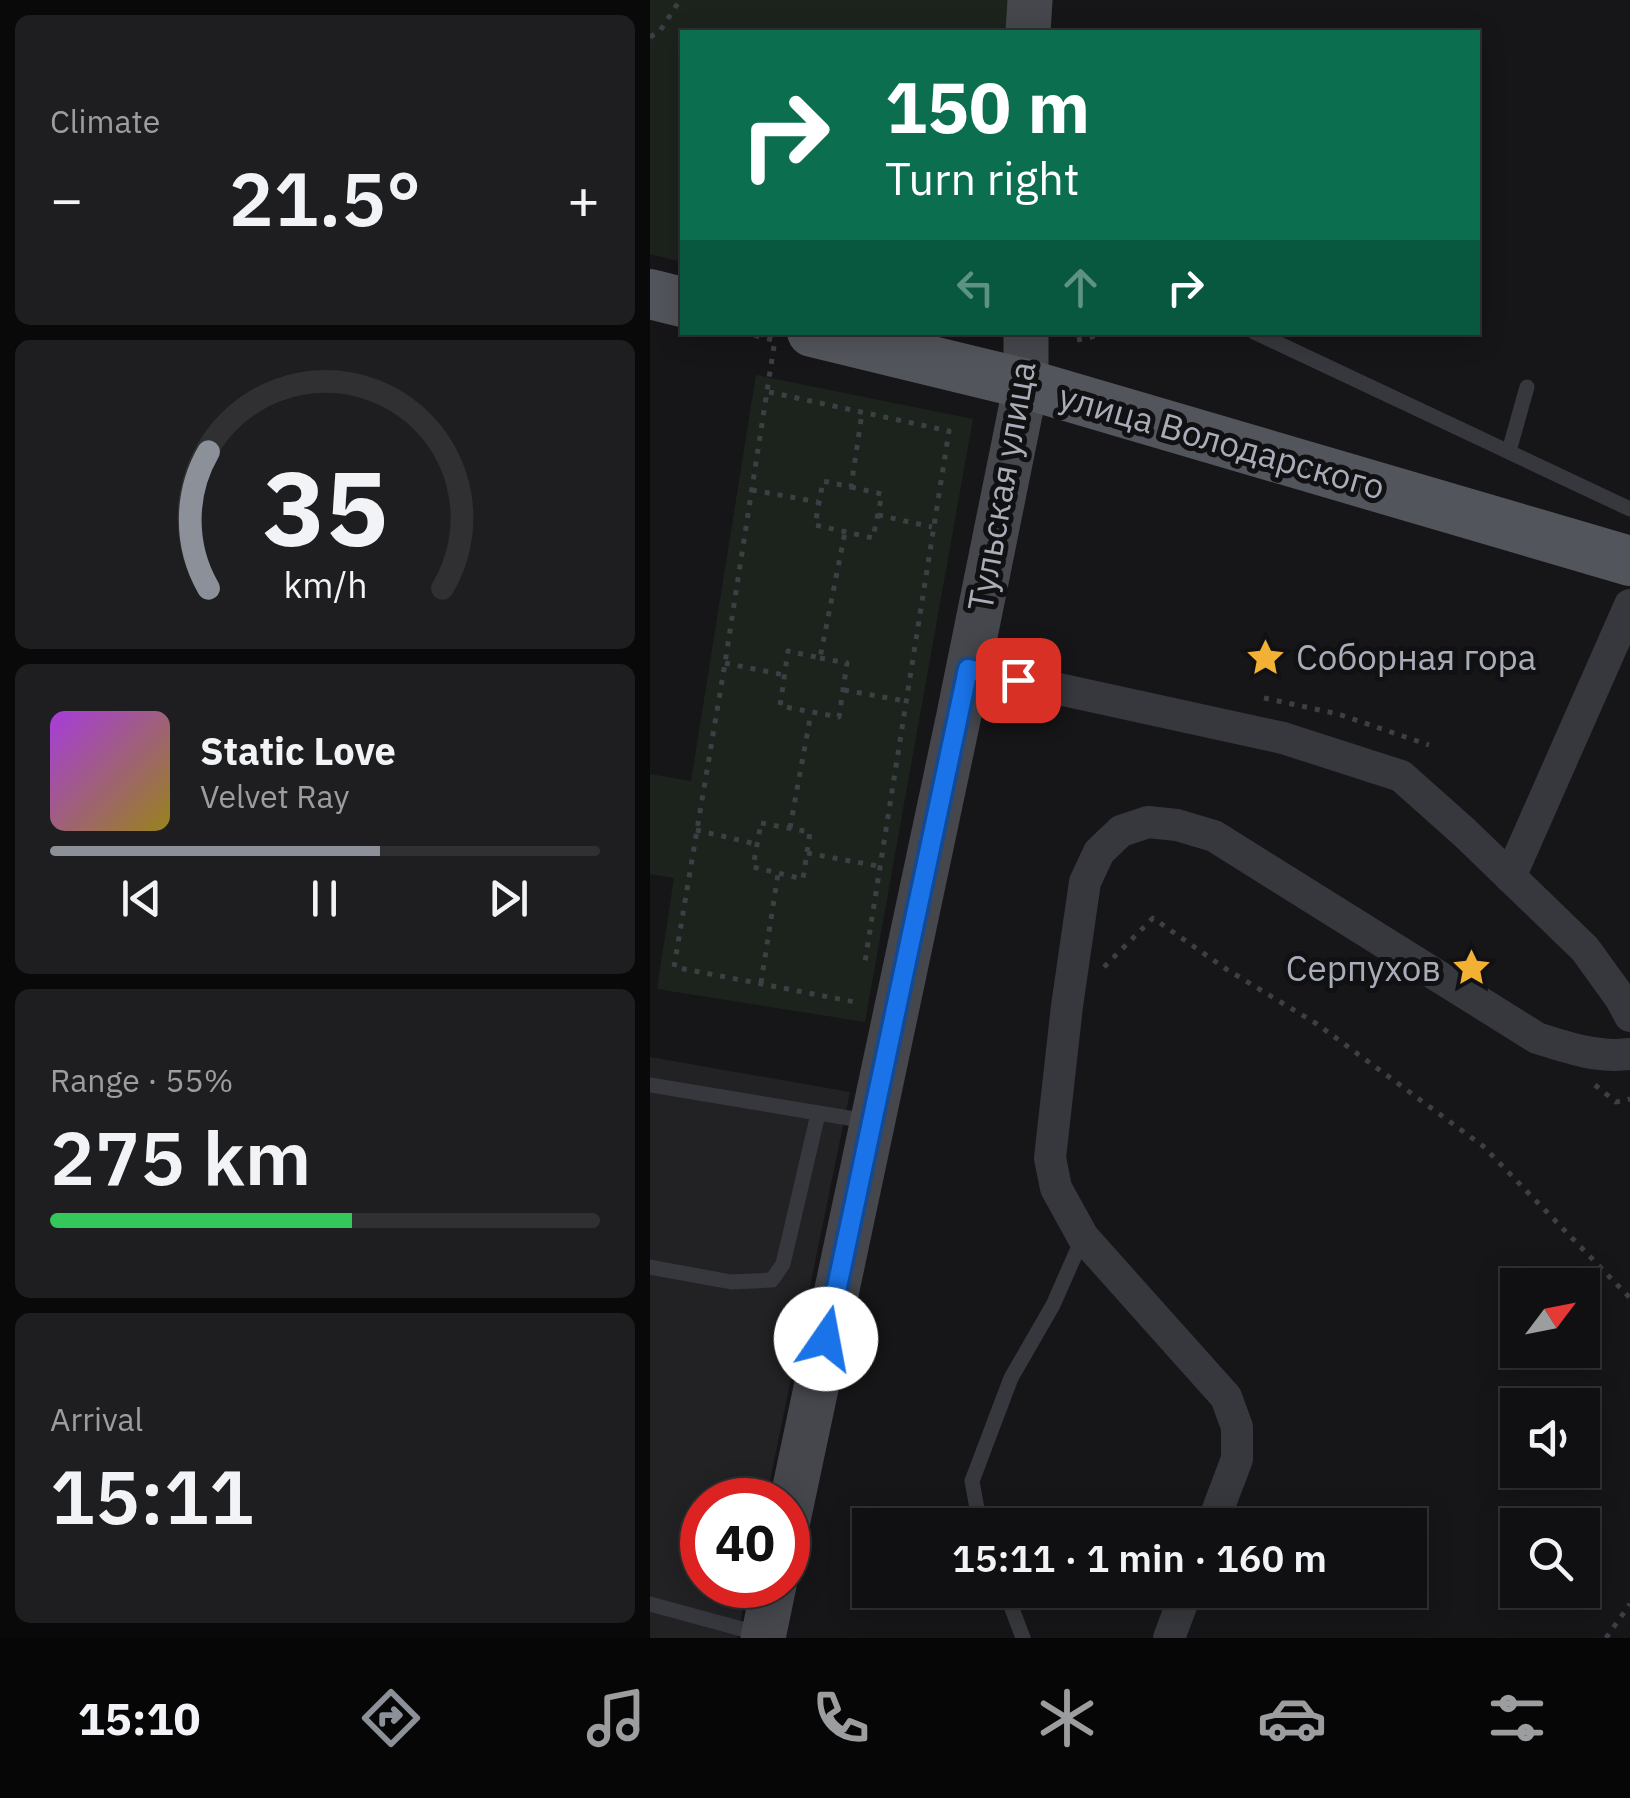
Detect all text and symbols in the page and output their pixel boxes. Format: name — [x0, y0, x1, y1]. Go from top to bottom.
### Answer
text: 150 m — [885, 61, 1090, 152]
icon: right — [720, 70, 850, 200]
text: Climate — [50, 100, 160, 142]
text: 21.5° — [229, 149, 421, 247]
text: Turn right — [885, 149, 1080, 207]
text: − — [50, 163, 83, 234]
text: + — [567, 163, 600, 234]
icon: left — [948, 260, 1003, 315]
icon: ahead — [1053, 260, 1108, 315]
icon: right — [1158, 260, 1213, 315]
street label: Тульская улица — [956, 358, 1046, 614]
street label: улица Володарского — [1054, 372, 1390, 510]
text: 35 — [263, 439, 387, 575]
text: km/h — [283, 561, 367, 608]
place label: Соборная гора — [1296, 634, 1537, 680]
place icon: Соборная гора — [1245, 636, 1287, 678]
pin — [976, 638, 1061, 723]
icon: arrive — [991, 653, 1046, 708]
text: Static Love — [200, 726, 396, 775]
text: Velvet Ray — [200, 775, 349, 817]
icon: previous — [114, 871, 169, 926]
icon: pause — [297, 871, 352, 926]
icon: next — [481, 871, 536, 926]
place label: Серпухов — [1286, 945, 1441, 991]
place icon: Серпухов — [1450, 947, 1492, 989]
text: Range · 55% — [50, 1059, 233, 1101]
text: 275 km — [50, 1108, 311, 1206]
north arrow — [1500, 1268, 1600, 1368]
map controls — [1500, 1268, 1600, 1608]
position arrow — [774, 1287, 878, 1391]
button: sound — [1500, 1388, 1600, 1488]
text: Arrival — [50, 1398, 143, 1440]
text: 15:11 — [50, 1447, 254, 1545]
speed limit sign: 40 — [680, 1478, 810, 1608]
button: search — [1500, 1508, 1600, 1608]
text: 15:11 · 1 min · 160 m — [952, 1533, 1327, 1582]
icon: directions — [356, 1683, 426, 1753]
icon: music — [581, 1683, 651, 1753]
icon: phone — [806, 1683, 876, 1753]
icon: climate — [1032, 1683, 1102, 1753]
icon: car — [1257, 1683, 1327, 1753]
icon: filters — [1482, 1683, 1552, 1753]
text: 15:10 — [78, 1689, 201, 1747]

